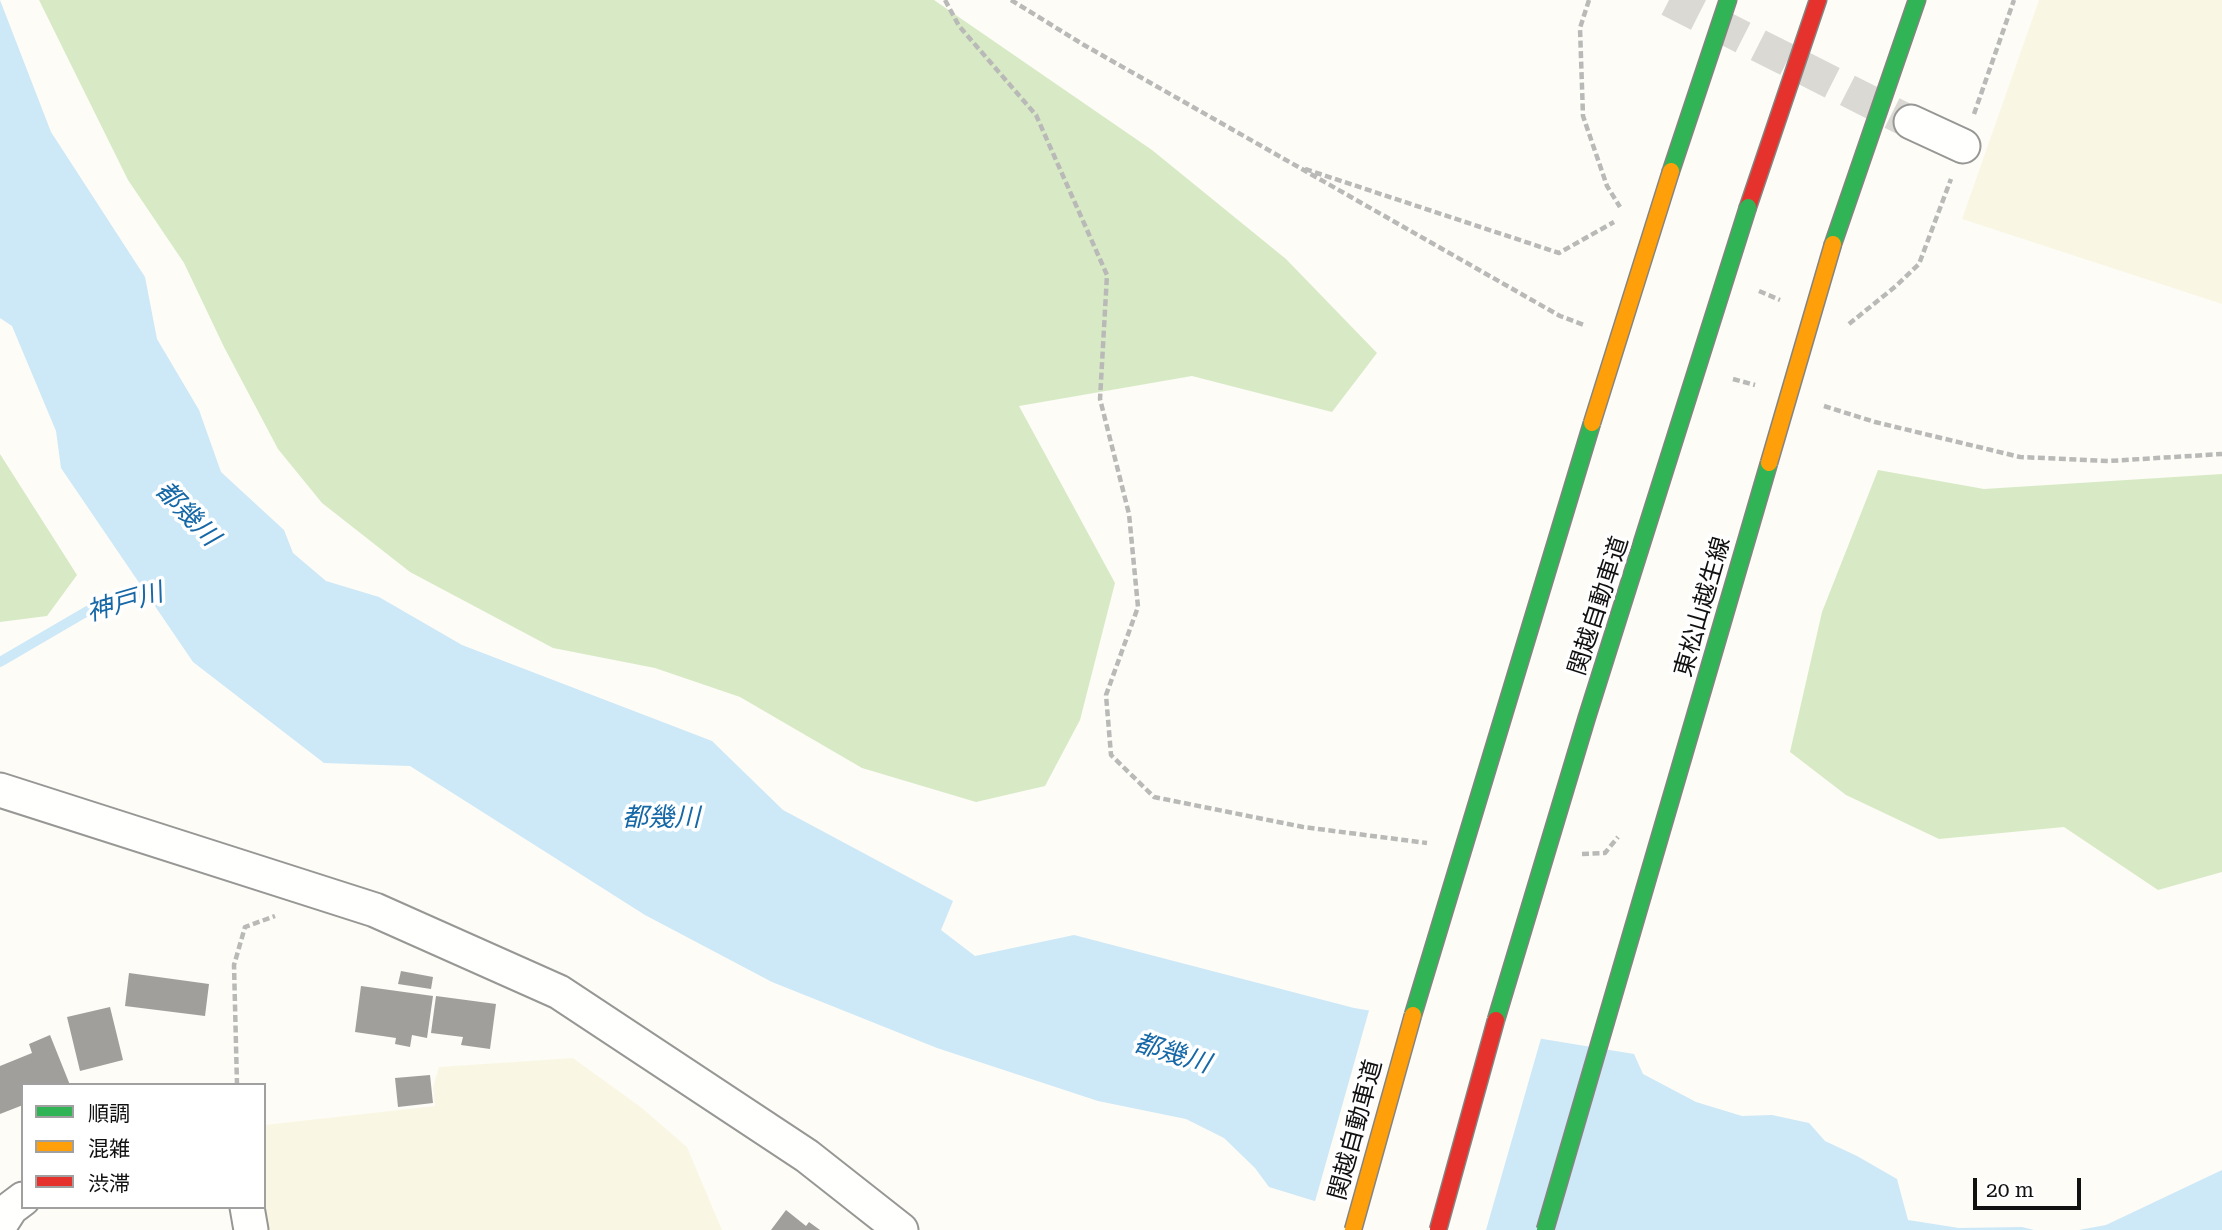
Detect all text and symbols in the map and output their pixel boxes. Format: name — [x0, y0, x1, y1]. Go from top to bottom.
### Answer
water label: 都幾川 — [149, 475, 225, 553]
street label: 関越自動車道 — [1563, 533, 1635, 679]
street label: 東松山越生線 — [1669, 534, 1737, 680]
water label: 神戸川 — [83, 577, 167, 629]
water label: 都幾川 — [622, 802, 700, 834]
water label: 都幾川 — [1130, 1028, 1214, 1080]
street label: 関越自動車道 — [1323, 1057, 1389, 1203]
legend — [21, 1083, 266, 1209]
text: 順調 — [88, 1102, 130, 1126]
text: 混雑 — [88, 1137, 130, 1161]
scale bar — [1977, 1164, 2086, 1208]
text: 渋滞 — [88, 1172, 130, 1196]
text: 20 m — [1986, 1178, 2034, 1202]

